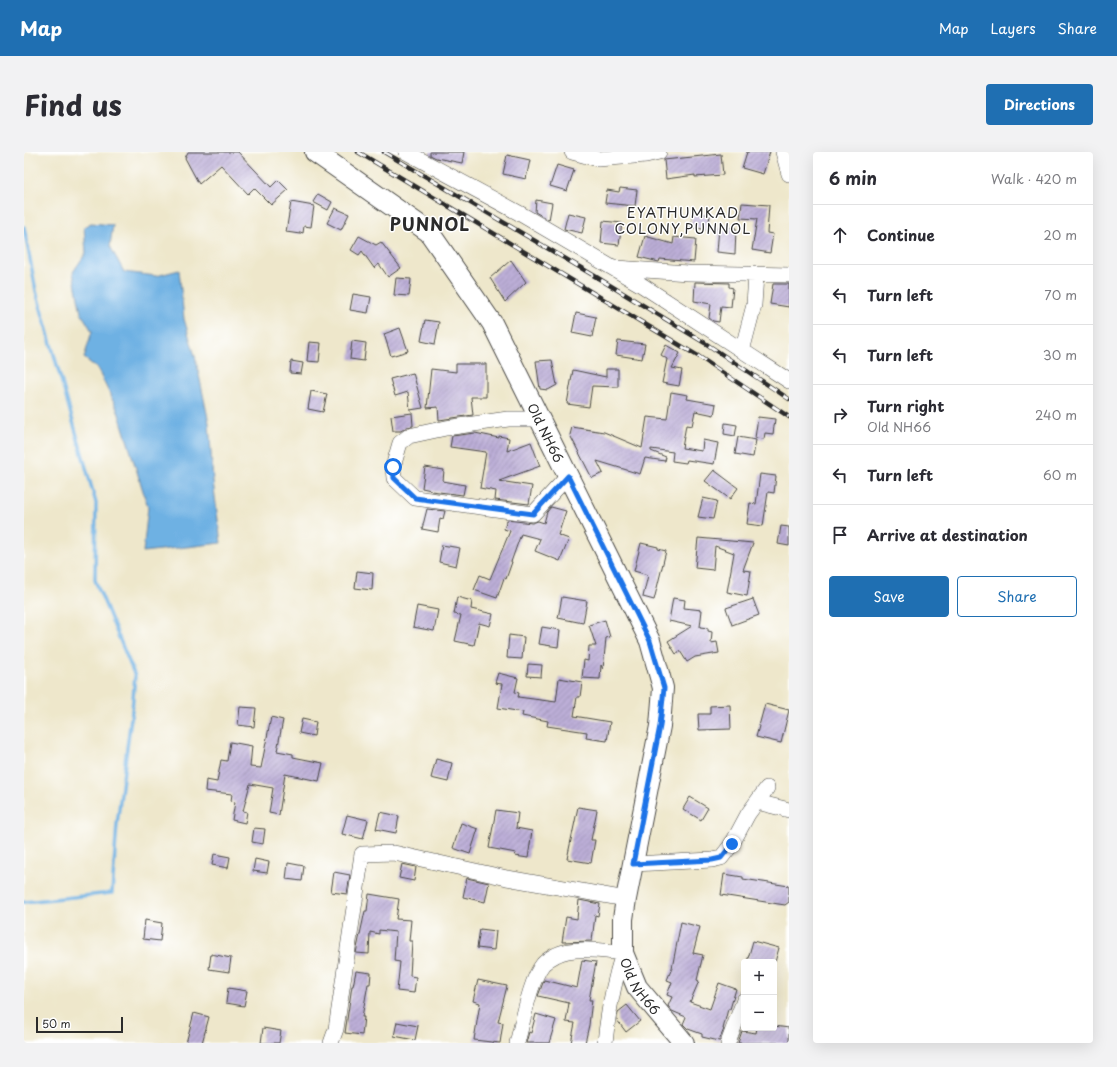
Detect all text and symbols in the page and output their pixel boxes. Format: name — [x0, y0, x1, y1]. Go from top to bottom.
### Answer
text: Map — [20, 14, 62, 42]
text: Map — [939, 18, 969, 39]
text: Layers — [991, 18, 1036, 39]
text: Share — [1058, 18, 1097, 39]
text: Find us — [24, 83, 122, 126]
button: Directions — [986, 84, 1093, 125]
text: 6 min — [829, 165, 877, 191]
text: Walk · 420 m — [991, 169, 1077, 188]
district label: EYATHUMKAD COLONY,PUNNOL — [615, 202, 751, 239]
district label: PUNNOL — [390, 211, 470, 237]
text: Continue — [867, 223, 935, 246]
icon: ahead — [829, 224, 851, 246]
text: 20 m — [1043, 225, 1077, 244]
text: Turn left — [867, 283, 933, 306]
icon: left — [829, 284, 851, 306]
text: 70 m — [1044, 285, 1077, 304]
text: Turn left — [867, 343, 933, 366]
icon: left — [829, 344, 851, 366]
text: 30 m — [1043, 345, 1077, 364]
text: Turn right — [867, 394, 944, 417]
street label: Old NH66 — [524, 399, 569, 465]
icon: right — [829, 404, 851, 426]
text: 240 m — [1035, 405, 1077, 424]
text: Old NH66 — [867, 417, 931, 436]
route start — [384, 458, 402, 476]
text: Turn left — [867, 463, 933, 486]
icon: left — [829, 464, 851, 486]
text: 60 m — [1043, 465, 1077, 484]
text: Arrive at destination — [867, 523, 1028, 546]
icon: arrive — [829, 524, 851, 546]
button: Save — [829, 576, 949, 617]
button: Share — [957, 576, 1077, 617]
route end — [723, 835, 741, 853]
street label: Old NH66 — [616, 954, 665, 1018]
map controls — [741, 959, 777, 1031]
button: + — [741, 959, 777, 995]
button: − — [741, 995, 777, 1031]
scale bar — [36, 1015, 123, 1034]
text: 50 m — [42, 1015, 71, 1032]

